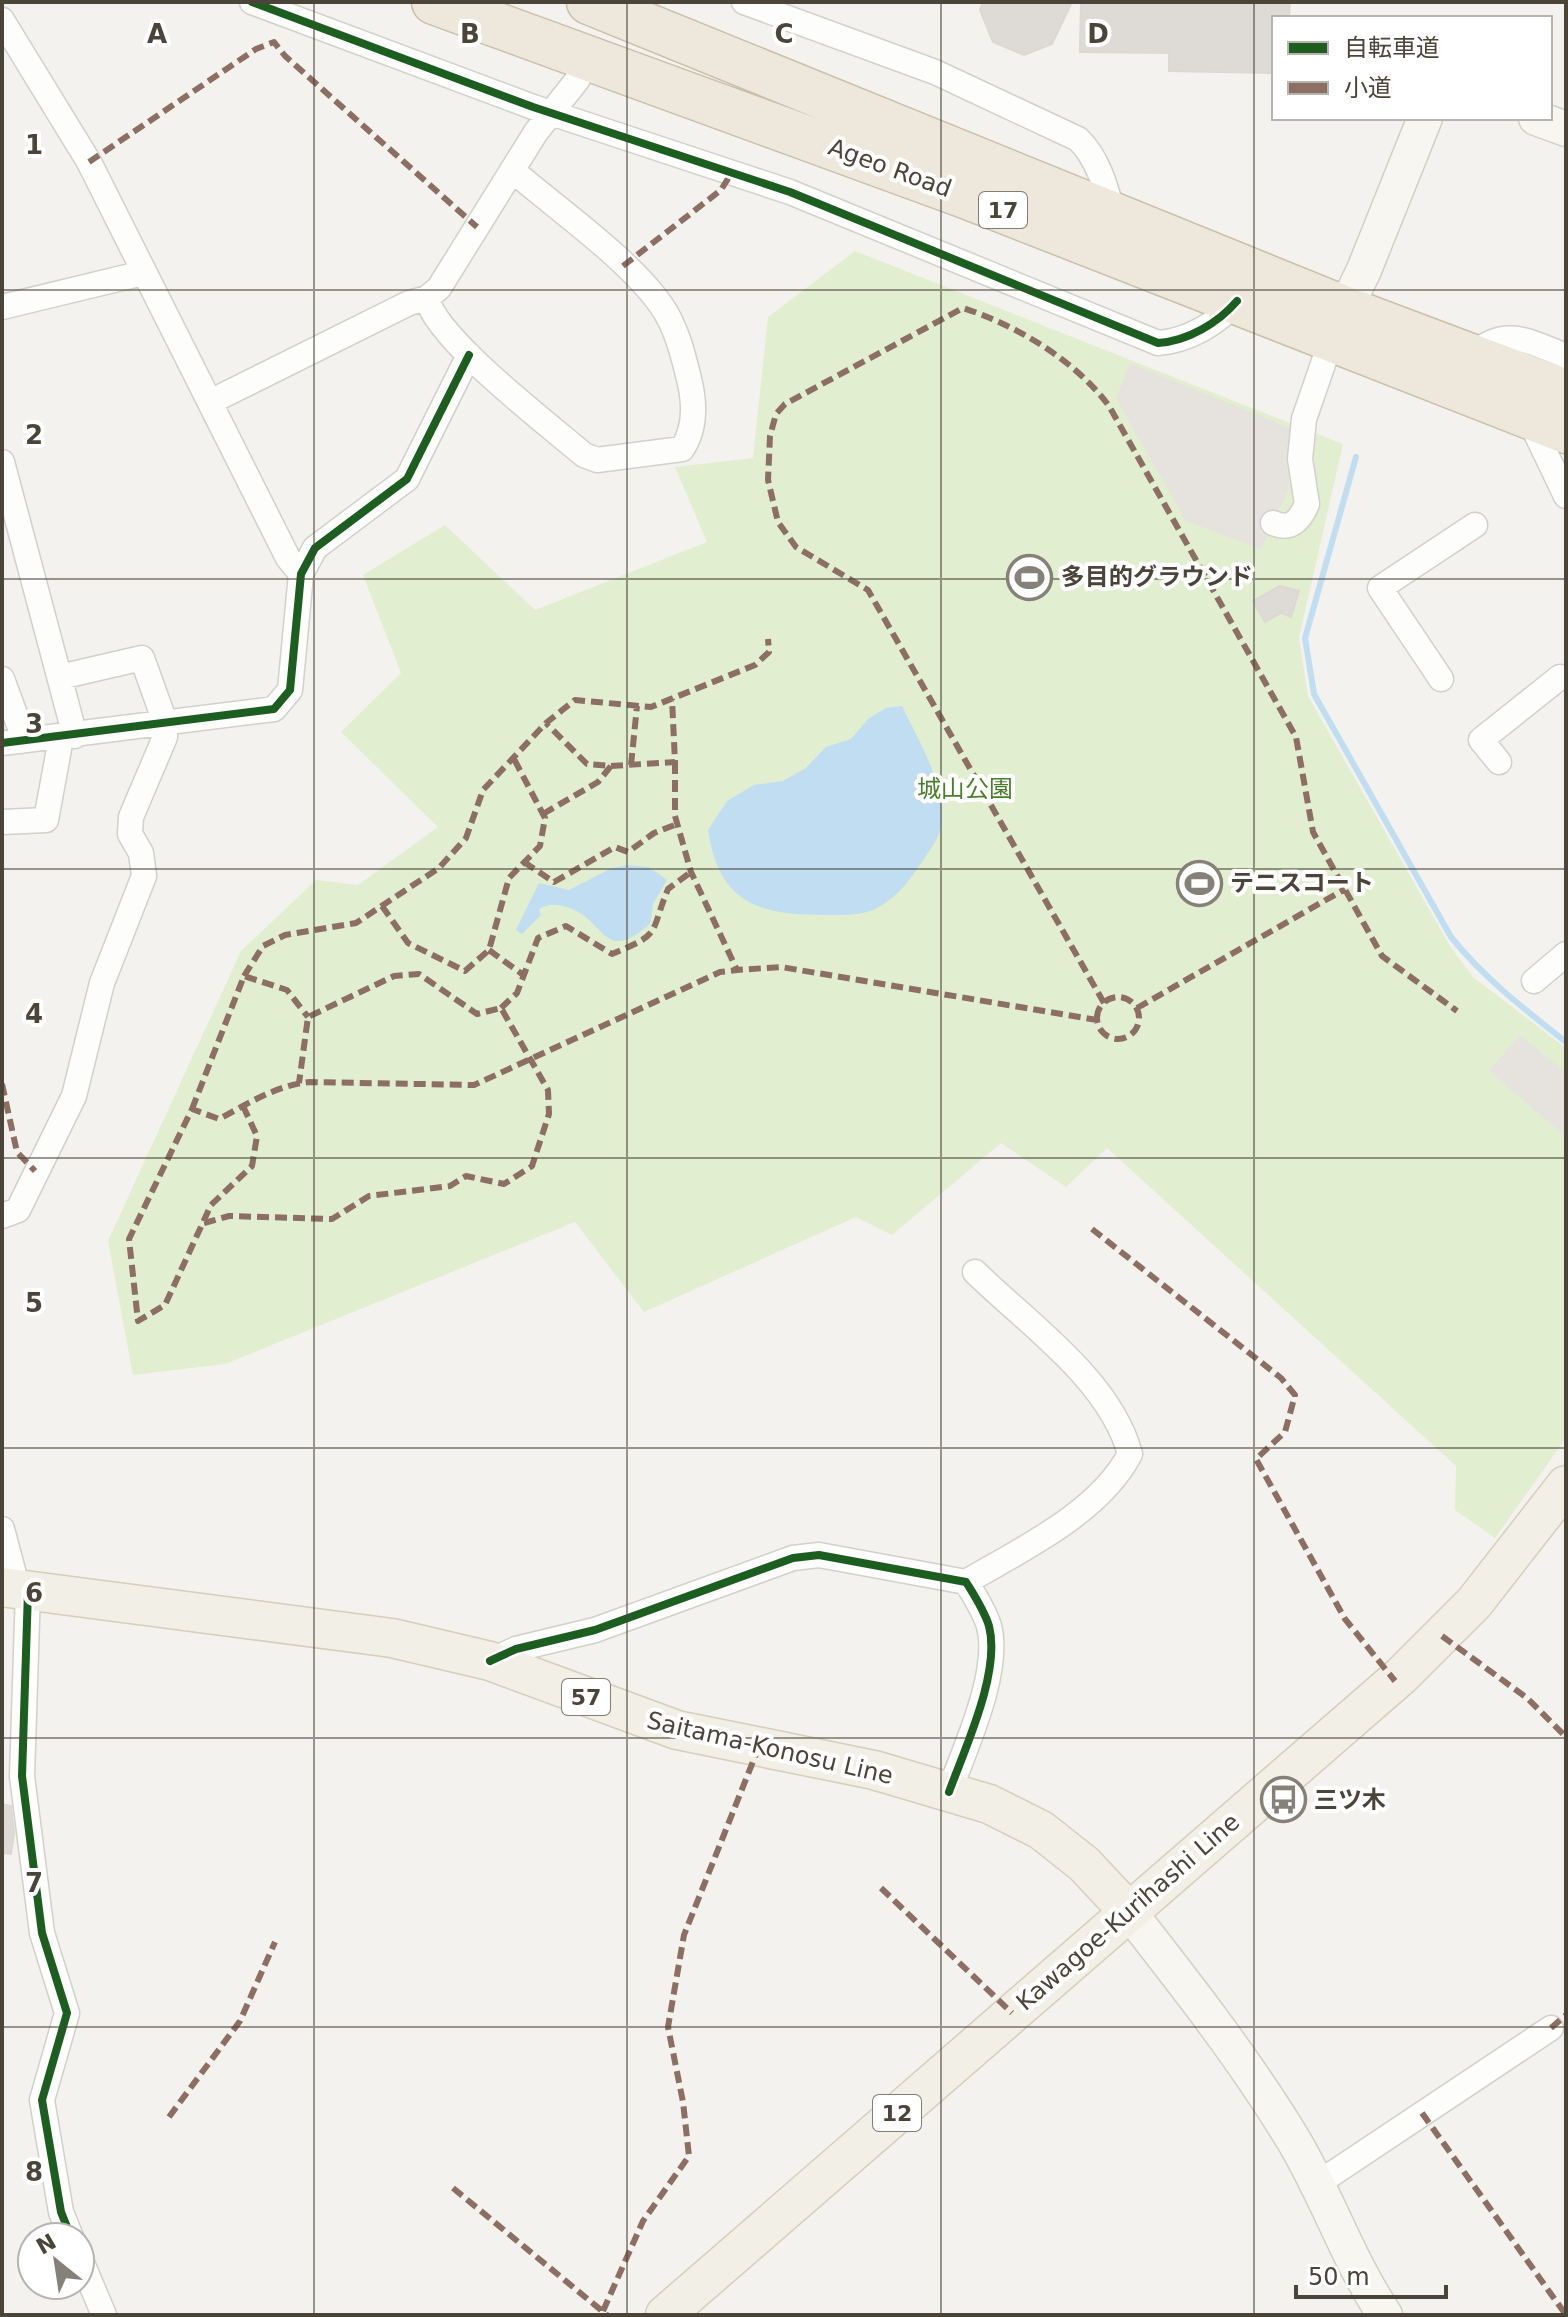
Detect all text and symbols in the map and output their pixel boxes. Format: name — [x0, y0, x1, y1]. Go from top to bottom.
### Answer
legend — [1272, 16, 1552, 120]
text: A — [147, 19, 167, 49]
text: B — [460, 19, 480, 49]
text: C — [774, 19, 794, 49]
text: D — [1087, 19, 1109, 49]
text: 自転車道 — [1344, 34, 1440, 62]
text: 小道 — [1344, 74, 1392, 102]
text: 1 — [25, 130, 43, 160]
street label: Ageo Road — [825, 133, 955, 203]
road number: 17 — [979, 192, 1027, 228]
text: 2 — [25, 420, 43, 450]
sports icon: 多目的グラウンド — [1006, 553, 1054, 601]
place label: 多目的グラウンド — [1061, 563, 1253, 591]
text: 3 — [25, 709, 43, 739]
park label: 城山公園 — [917, 775, 1013, 803]
sports icon: テニスコート — [1175, 859, 1223, 907]
place label: テニスコート — [1230, 869, 1374, 897]
text: 4 — [25, 999, 43, 1029]
text: 5 — [25, 1288, 43, 1318]
text: 6 — [25, 1578, 43, 1608]
road number: 57 — [562, 1679, 610, 1715]
street label: Saitama-Konosu Line — [644, 1706, 896, 1790]
bus stop icon: 三ツ木 — [1259, 1776, 1307, 1824]
place label: 三ツ木 — [1314, 1786, 1386, 1814]
street label: Kawagoe-Kurihashi Line — [1011, 1808, 1245, 2016]
text: 7 — [25, 1868, 43, 1898]
road number: 12 — [873, 2095, 921, 2131]
text: 8 — [25, 2157, 43, 2187]
north arrow — [16, 2221, 96, 2301]
text: N — [32, 2229, 60, 2260]
scale bar — [1296, 2249, 1446, 2299]
text: 50 m — [1308, 2263, 1370, 2291]

